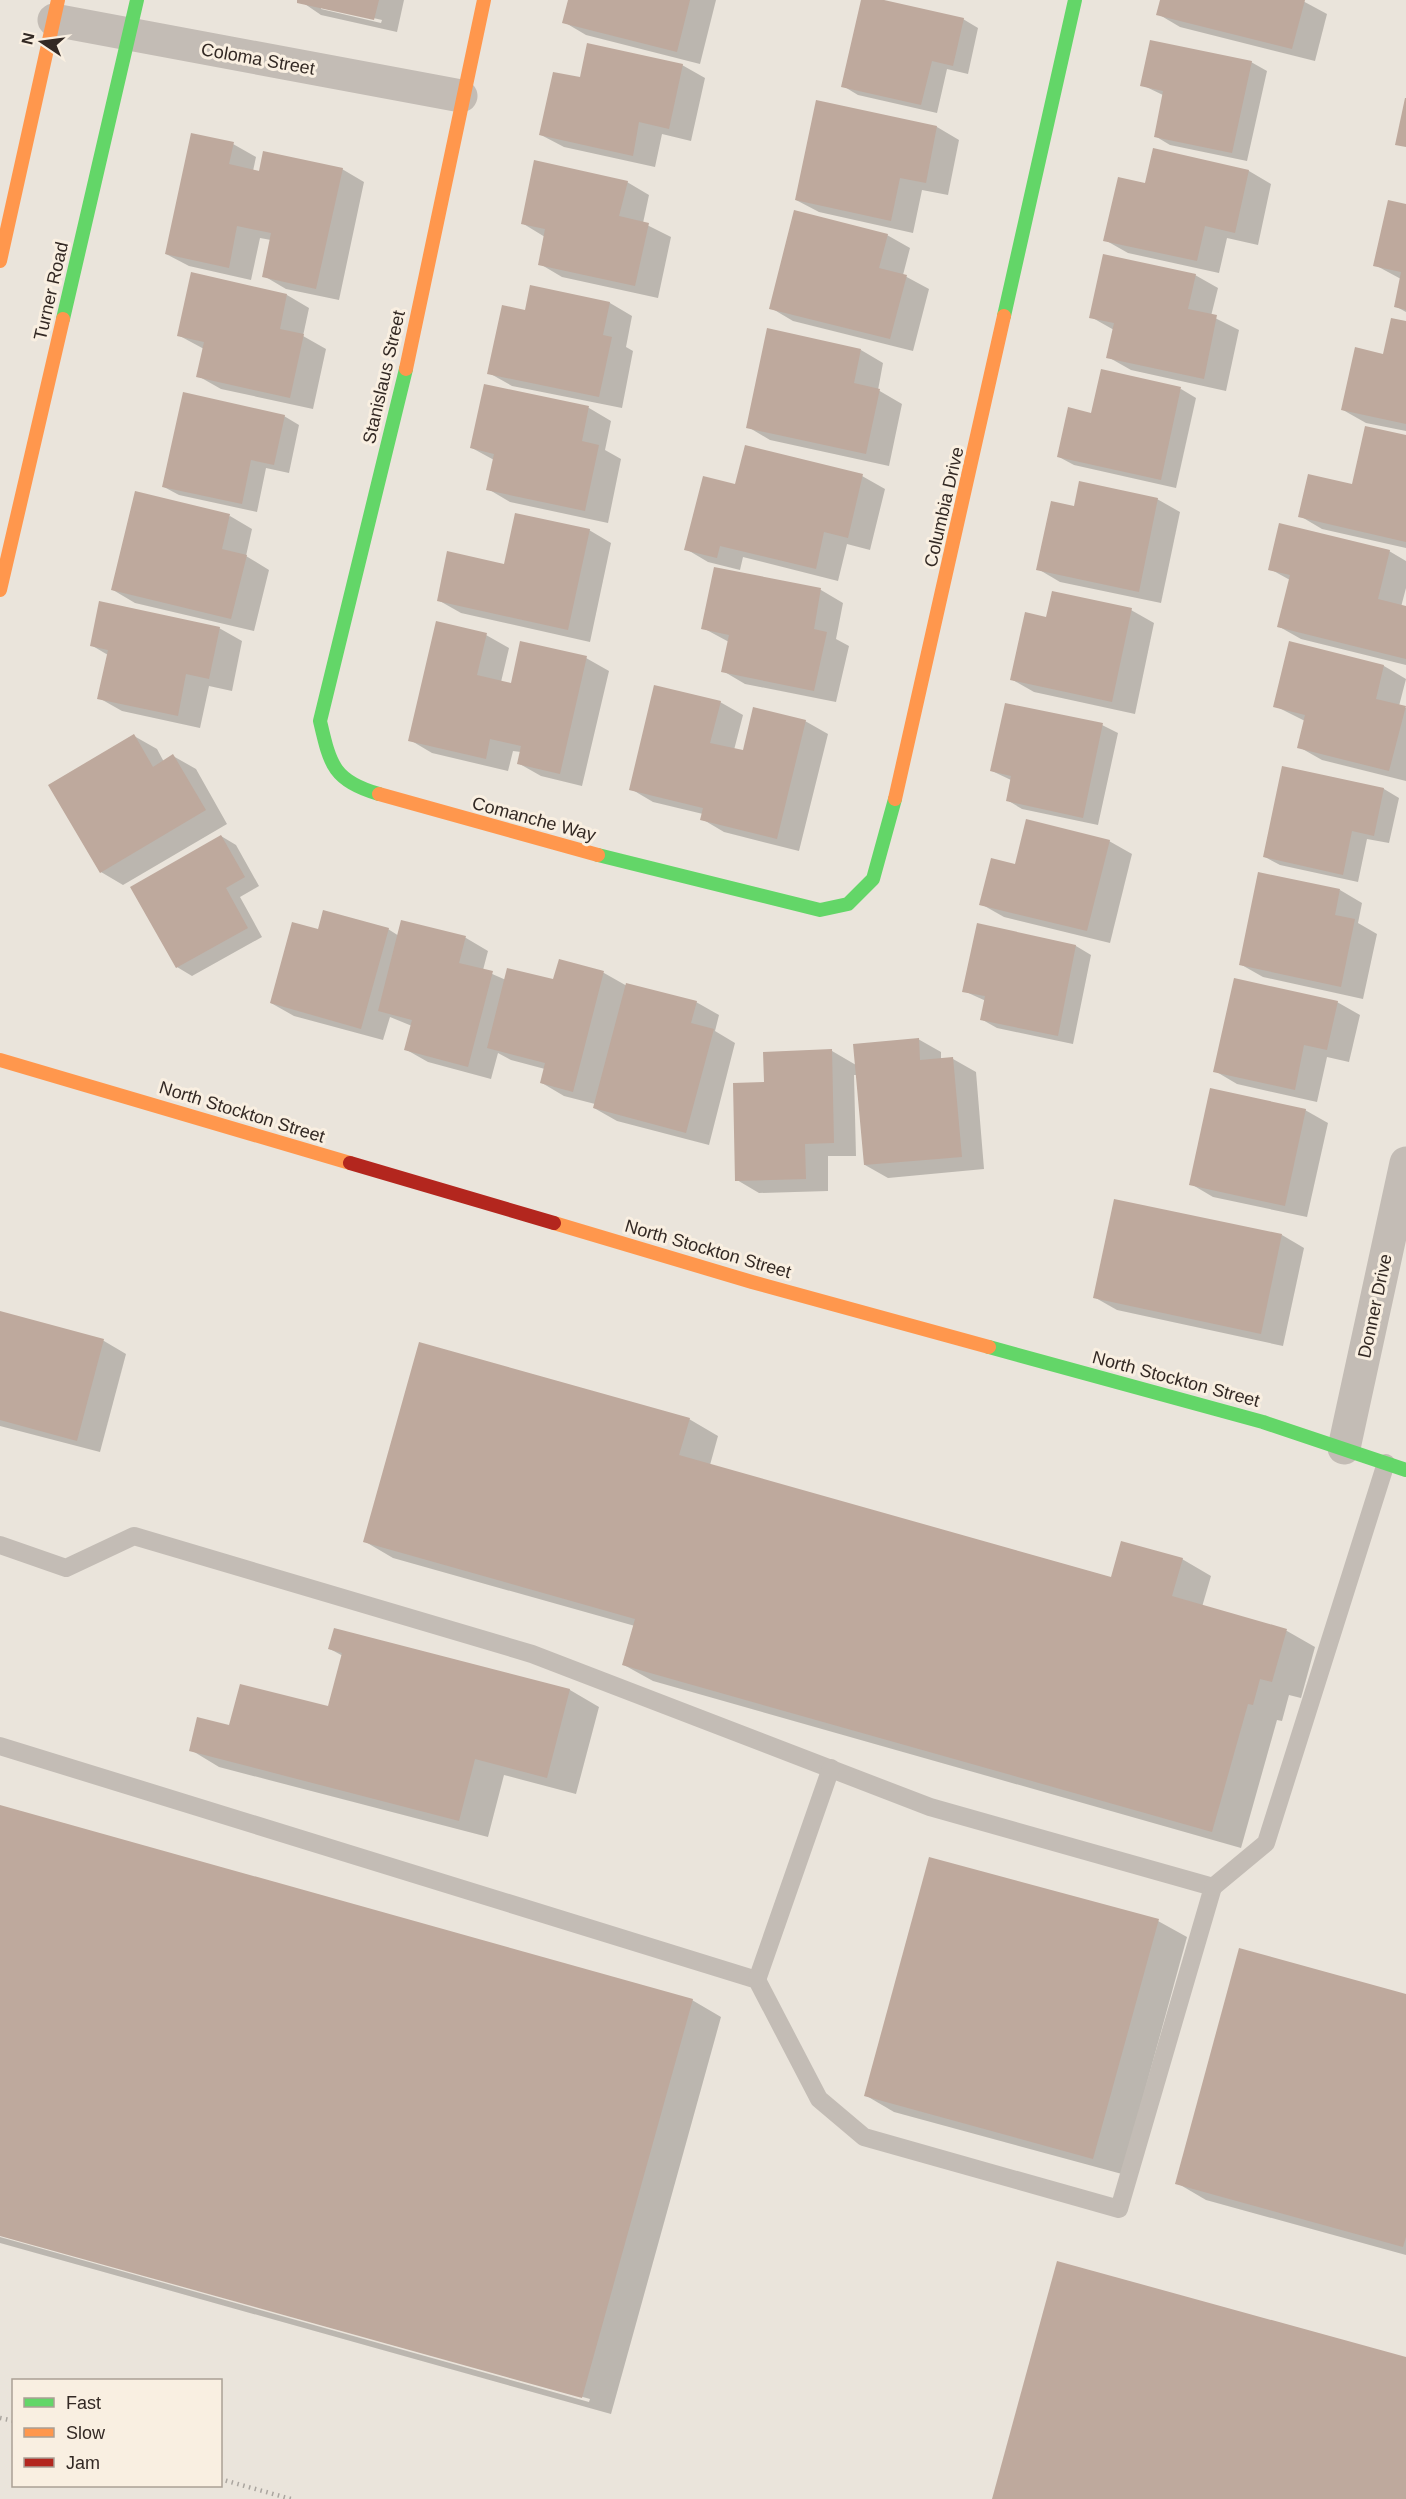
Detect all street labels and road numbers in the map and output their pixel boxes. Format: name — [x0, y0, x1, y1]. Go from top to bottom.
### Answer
street label: Coloma Street — [200, 39, 316, 79]
street label: Turner Road — [30, 240, 72, 342]
street label: Stanislaus Street — [359, 308, 409, 446]
street label: Columbia Drive — [920, 445, 968, 569]
street label: Comanche Way — [470, 793, 598, 845]
street label: North Stockton Street — [157, 1077, 327, 1147]
street label: North Stockton Street — [623, 1216, 793, 1282]
street label: Donner Drive — [1354, 1252, 1396, 1360]
street label: North Stockton Street — [1090, 1347, 1262, 1411]

